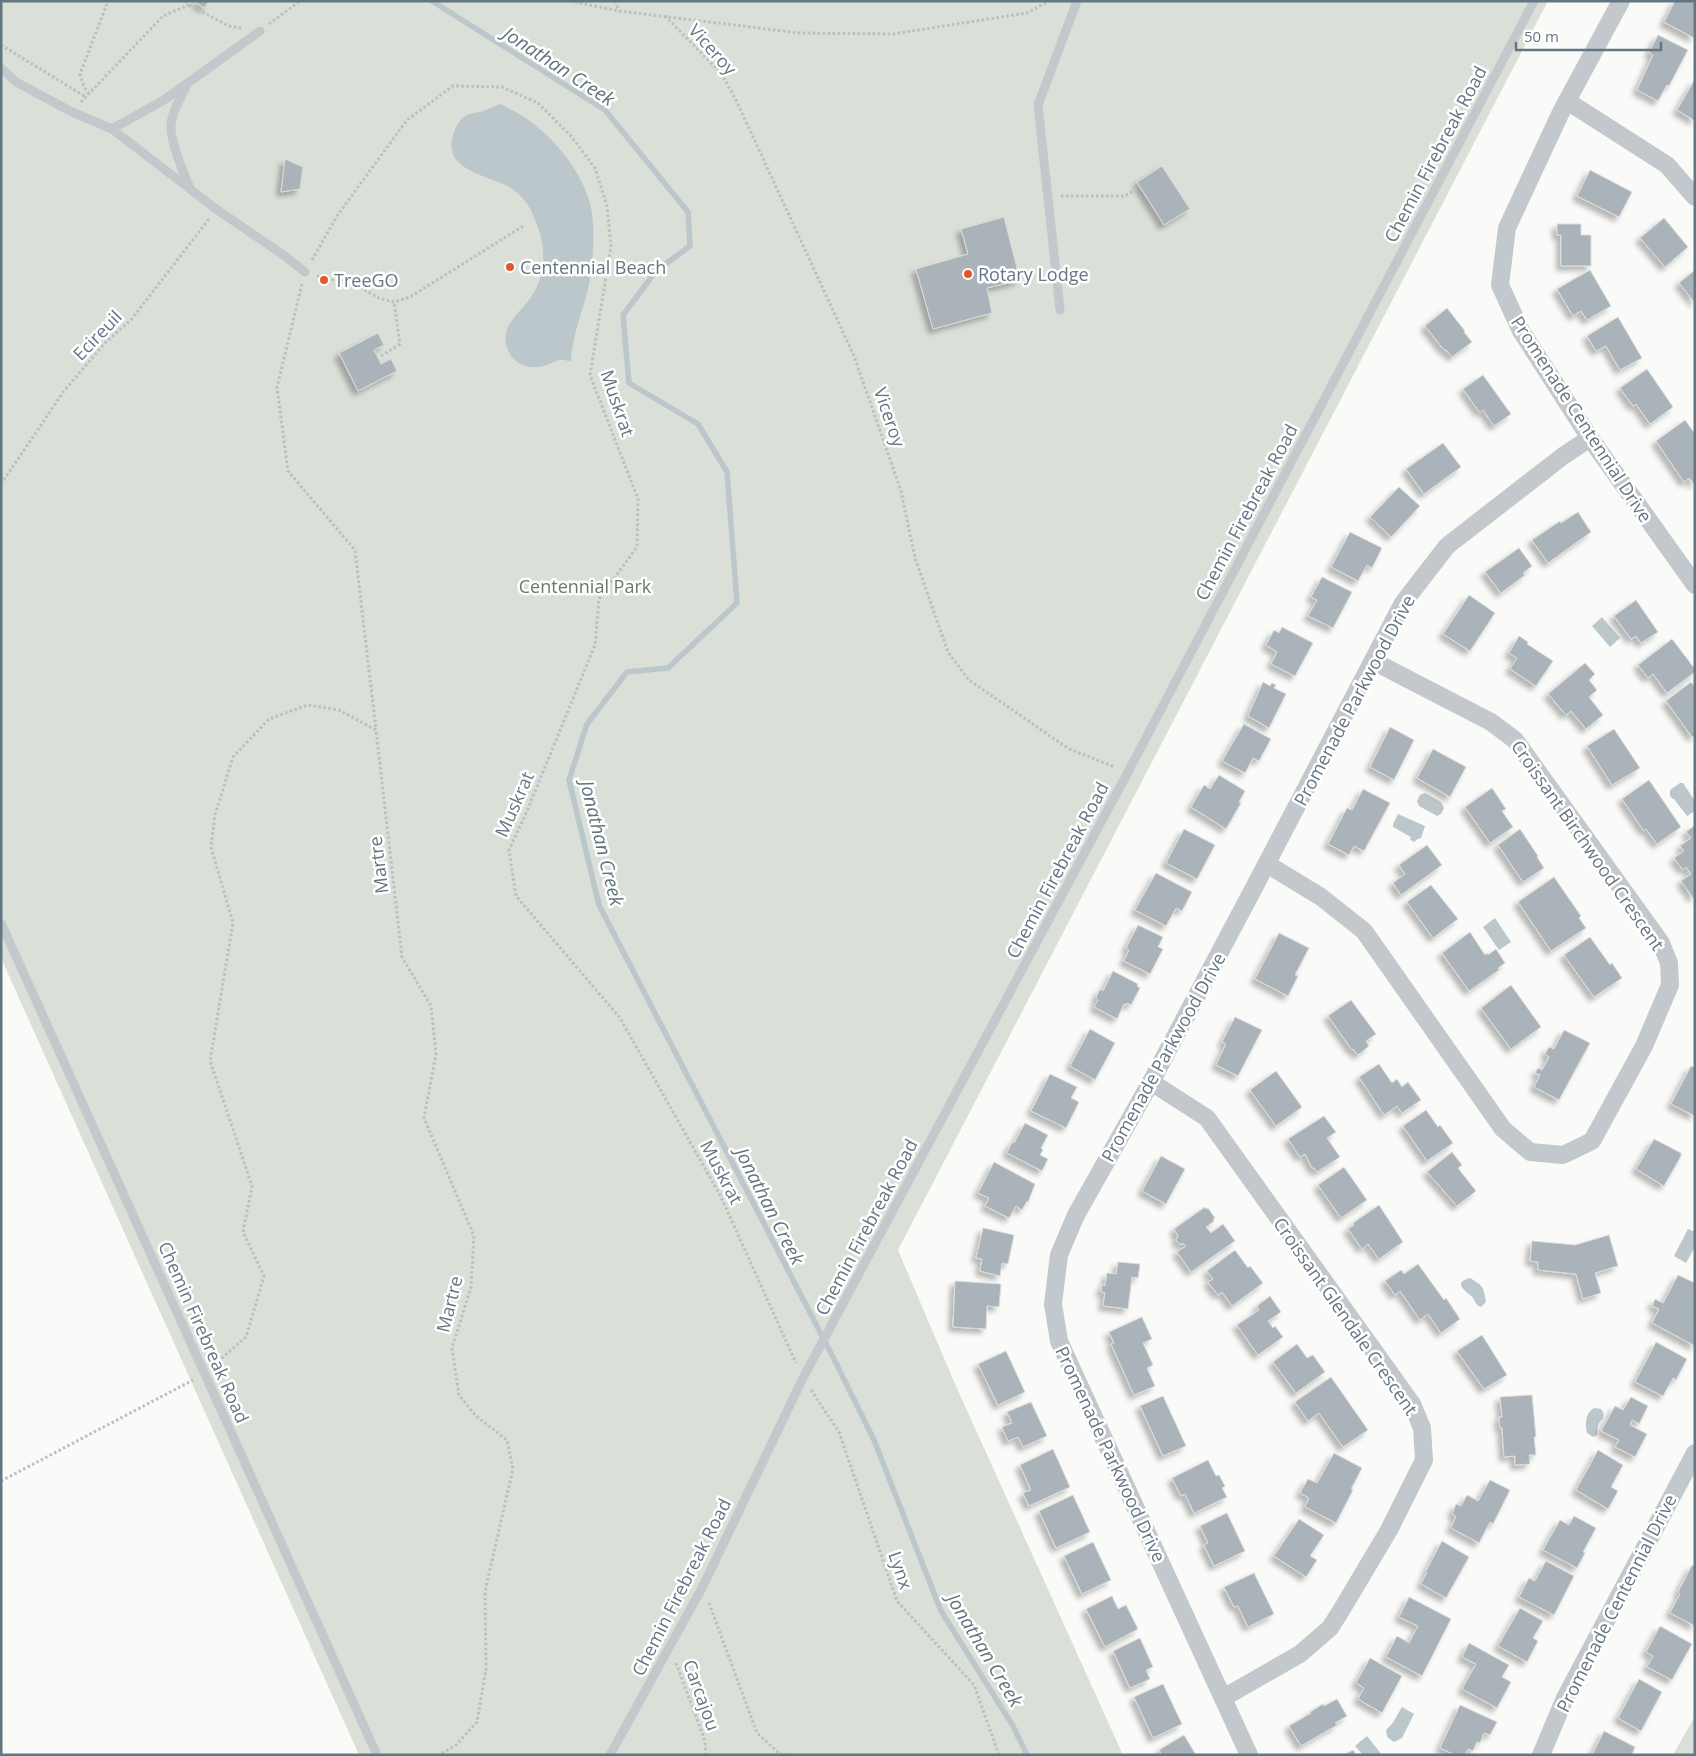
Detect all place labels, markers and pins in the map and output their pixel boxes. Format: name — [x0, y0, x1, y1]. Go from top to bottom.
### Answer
place label: Centennial Beach — [520, 255, 666, 279]
marker: Centennial Beach — [504, 261, 516, 273]
place label: Rotary Lodge — [978, 262, 1089, 286]
place label: TreeGO — [334, 268, 399, 292]
marker: Rotary Lodge — [962, 268, 974, 280]
marker: TreeGO — [318, 274, 330, 286]

